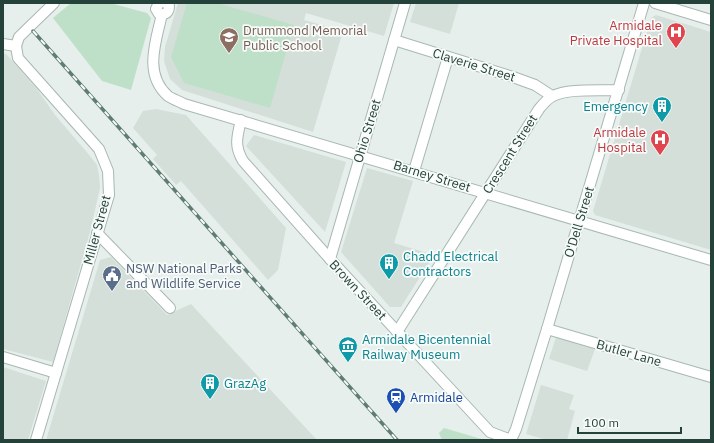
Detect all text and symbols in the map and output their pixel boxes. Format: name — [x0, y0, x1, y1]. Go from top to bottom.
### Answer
place label: Armidale Private Hospital — [570, 17, 662, 49]
hospital icon: Armidale Private Hospital — [665, 21, 687, 49]
place label: Drummond Memorial Public School — [243, 22, 367, 54]
school or university icon: Drummond Memorial Public School — [218, 26, 240, 54]
street label: Claverie Street — [431, 44, 517, 86]
building icon: Emergency — [651, 95, 673, 123]
street label: Ohio Street — [349, 97, 385, 165]
place label: Emergency — [583, 98, 649, 115]
street label: Crescent Street — [479, 111, 541, 197]
place label: Armidale Hospital — [593, 124, 646, 156]
hospital icon: Armidale Hospital — [649, 128, 671, 156]
street label: Barney Street — [391, 156, 473, 196]
street label: O'Dell Street — [560, 184, 598, 260]
street label: Miller Street — [80, 193, 114, 267]
place label: Chadd Electrical Contractors — [403, 248, 498, 280]
building icon: Chadd Electrical Contractors — [378, 252, 400, 280]
street label: Brown Street — [326, 256, 390, 324]
place label: NSW National Parks and Wildlife Service — [126, 260, 242, 292]
public building icon: NSW National Parks and Wildlife Service — [101, 264, 123, 292]
place label: Armidale Bicentennial Railway Museum — [362, 331, 491, 363]
museum icon: Armidale Bicentennial Railway Museum — [337, 335, 359, 363]
street label: Butler Lane — [594, 336, 664, 370]
building icon: GrazAg — [199, 372, 221, 400]
place label: GrazAg — [224, 375, 266, 392]
station icon: Armidale — [385, 386, 407, 414]
place label: Armidale — [410, 389, 463, 406]
scale bar — [578, 409, 681, 435]
text: 100 m — [584, 415, 619, 430]

